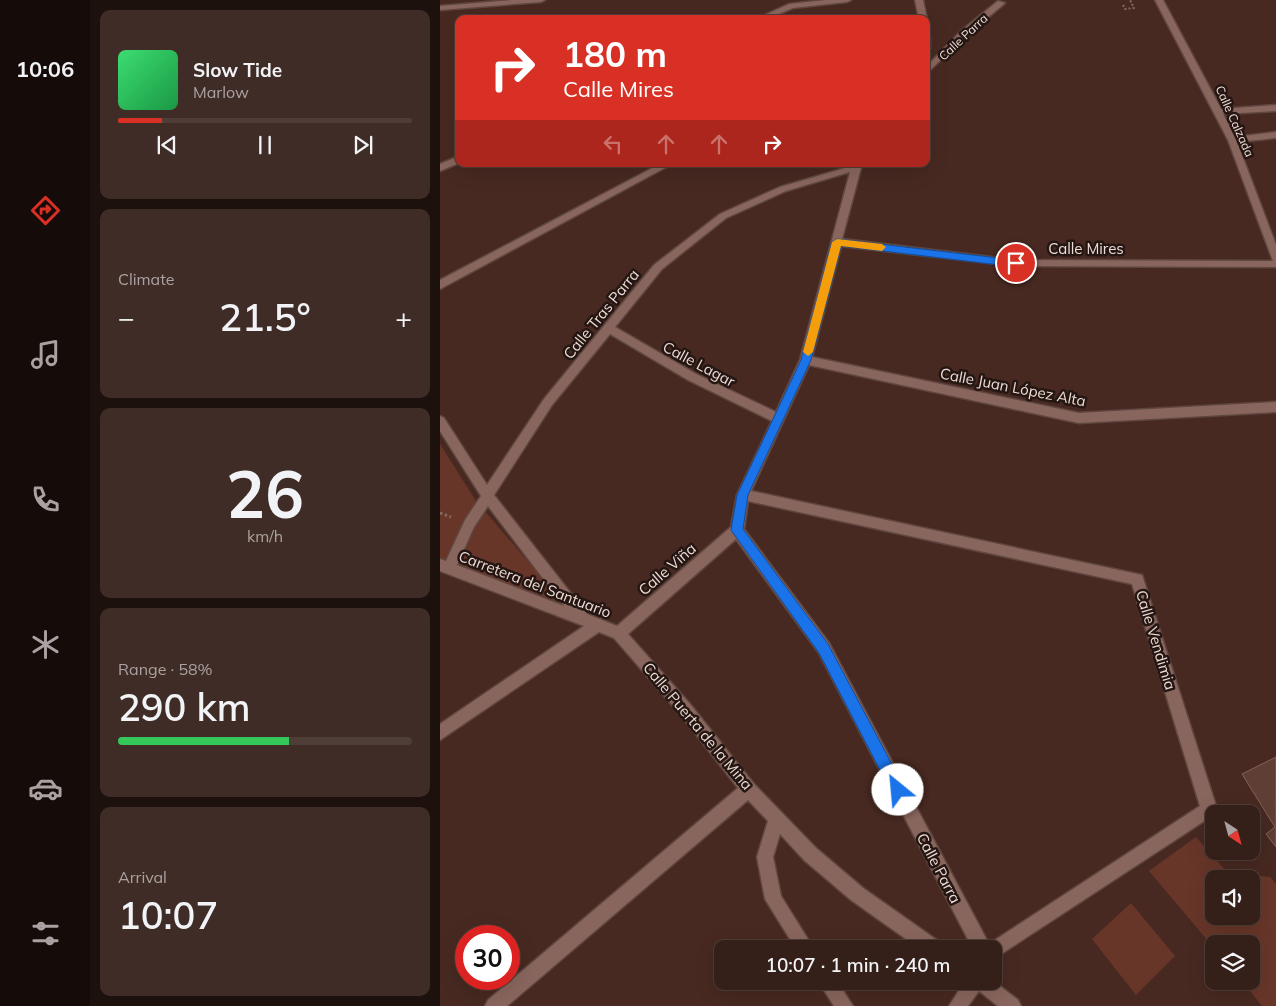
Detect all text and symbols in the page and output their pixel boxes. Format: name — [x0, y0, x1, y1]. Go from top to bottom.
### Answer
street label: Calle Parra — [936, 11, 990, 63]
text: 180 m — [563, 32, 667, 76]
icon: right — [480, 35, 545, 100]
text: 10:06 — [16, 55, 74, 83]
text: Slow Tide — [193, 58, 282, 82]
text: Calle Mires — [563, 75, 674, 103]
text: Marlow — [193, 82, 249, 102]
street label: Calle Calzada — [1213, 83, 1257, 159]
icon: left — [599, 130, 627, 158]
icon: ahead — [652, 130, 680, 158]
icon: ahead — [705, 130, 733, 158]
icon: right — [758, 130, 786, 158]
icon: previous — [153, 131, 181, 159]
icon: pause — [251, 131, 279, 159]
icon: next — [349, 131, 377, 159]
icon: directions — [28, 193, 63, 228]
street label: Calle Mires — [1048, 239, 1124, 258]
pin — [995, 242, 1037, 284]
icon: arrive — [1002, 249, 1030, 277]
street label: Calle Tras Parra — [559, 265, 643, 363]
text: Climate — [118, 269, 174, 289]
text: 21.5° — [219, 293, 311, 341]
text: − — [118, 300, 135, 335]
text: + — [395, 300, 412, 335]
icon: music — [28, 337, 63, 372]
street label: Calle Lagar — [660, 337, 739, 391]
street label: Calle Juan López Alta — [939, 364, 1087, 410]
text: 26 — [226, 453, 304, 534]
icon: phone — [28, 482, 63, 517]
text: km/h — [247, 526, 283, 546]
street label: Calle Viña — [634, 539, 700, 599]
street label: Carretera del Santuario — [456, 546, 614, 622]
street label: Calle Vendimia — [1132, 588, 1180, 692]
icon: climate — [28, 627, 63, 662]
street label: Calle Puerta de la Mina — [639, 658, 757, 794]
text: Range · 58% — [118, 659, 213, 679]
text: 290 km — [118, 683, 251, 731]
position arrow — [871, 763, 923, 815]
icon: car — [28, 771, 63, 806]
north arrow — [1205, 805, 1260, 860]
map controls — [1205, 805, 1260, 990]
street label: Calle Parra — [913, 830, 965, 906]
text: Arrival — [118, 867, 167, 887]
button: sound — [1205, 870, 1260, 925]
text: 10:07 — [118, 891, 218, 939]
icon: filters — [28, 916, 63, 951]
speed limit sign: 30 — [455, 925, 520, 990]
button: layers — [1205, 935, 1260, 990]
text: 10:07 · 1 min · 240 m — [765, 953, 951, 977]

